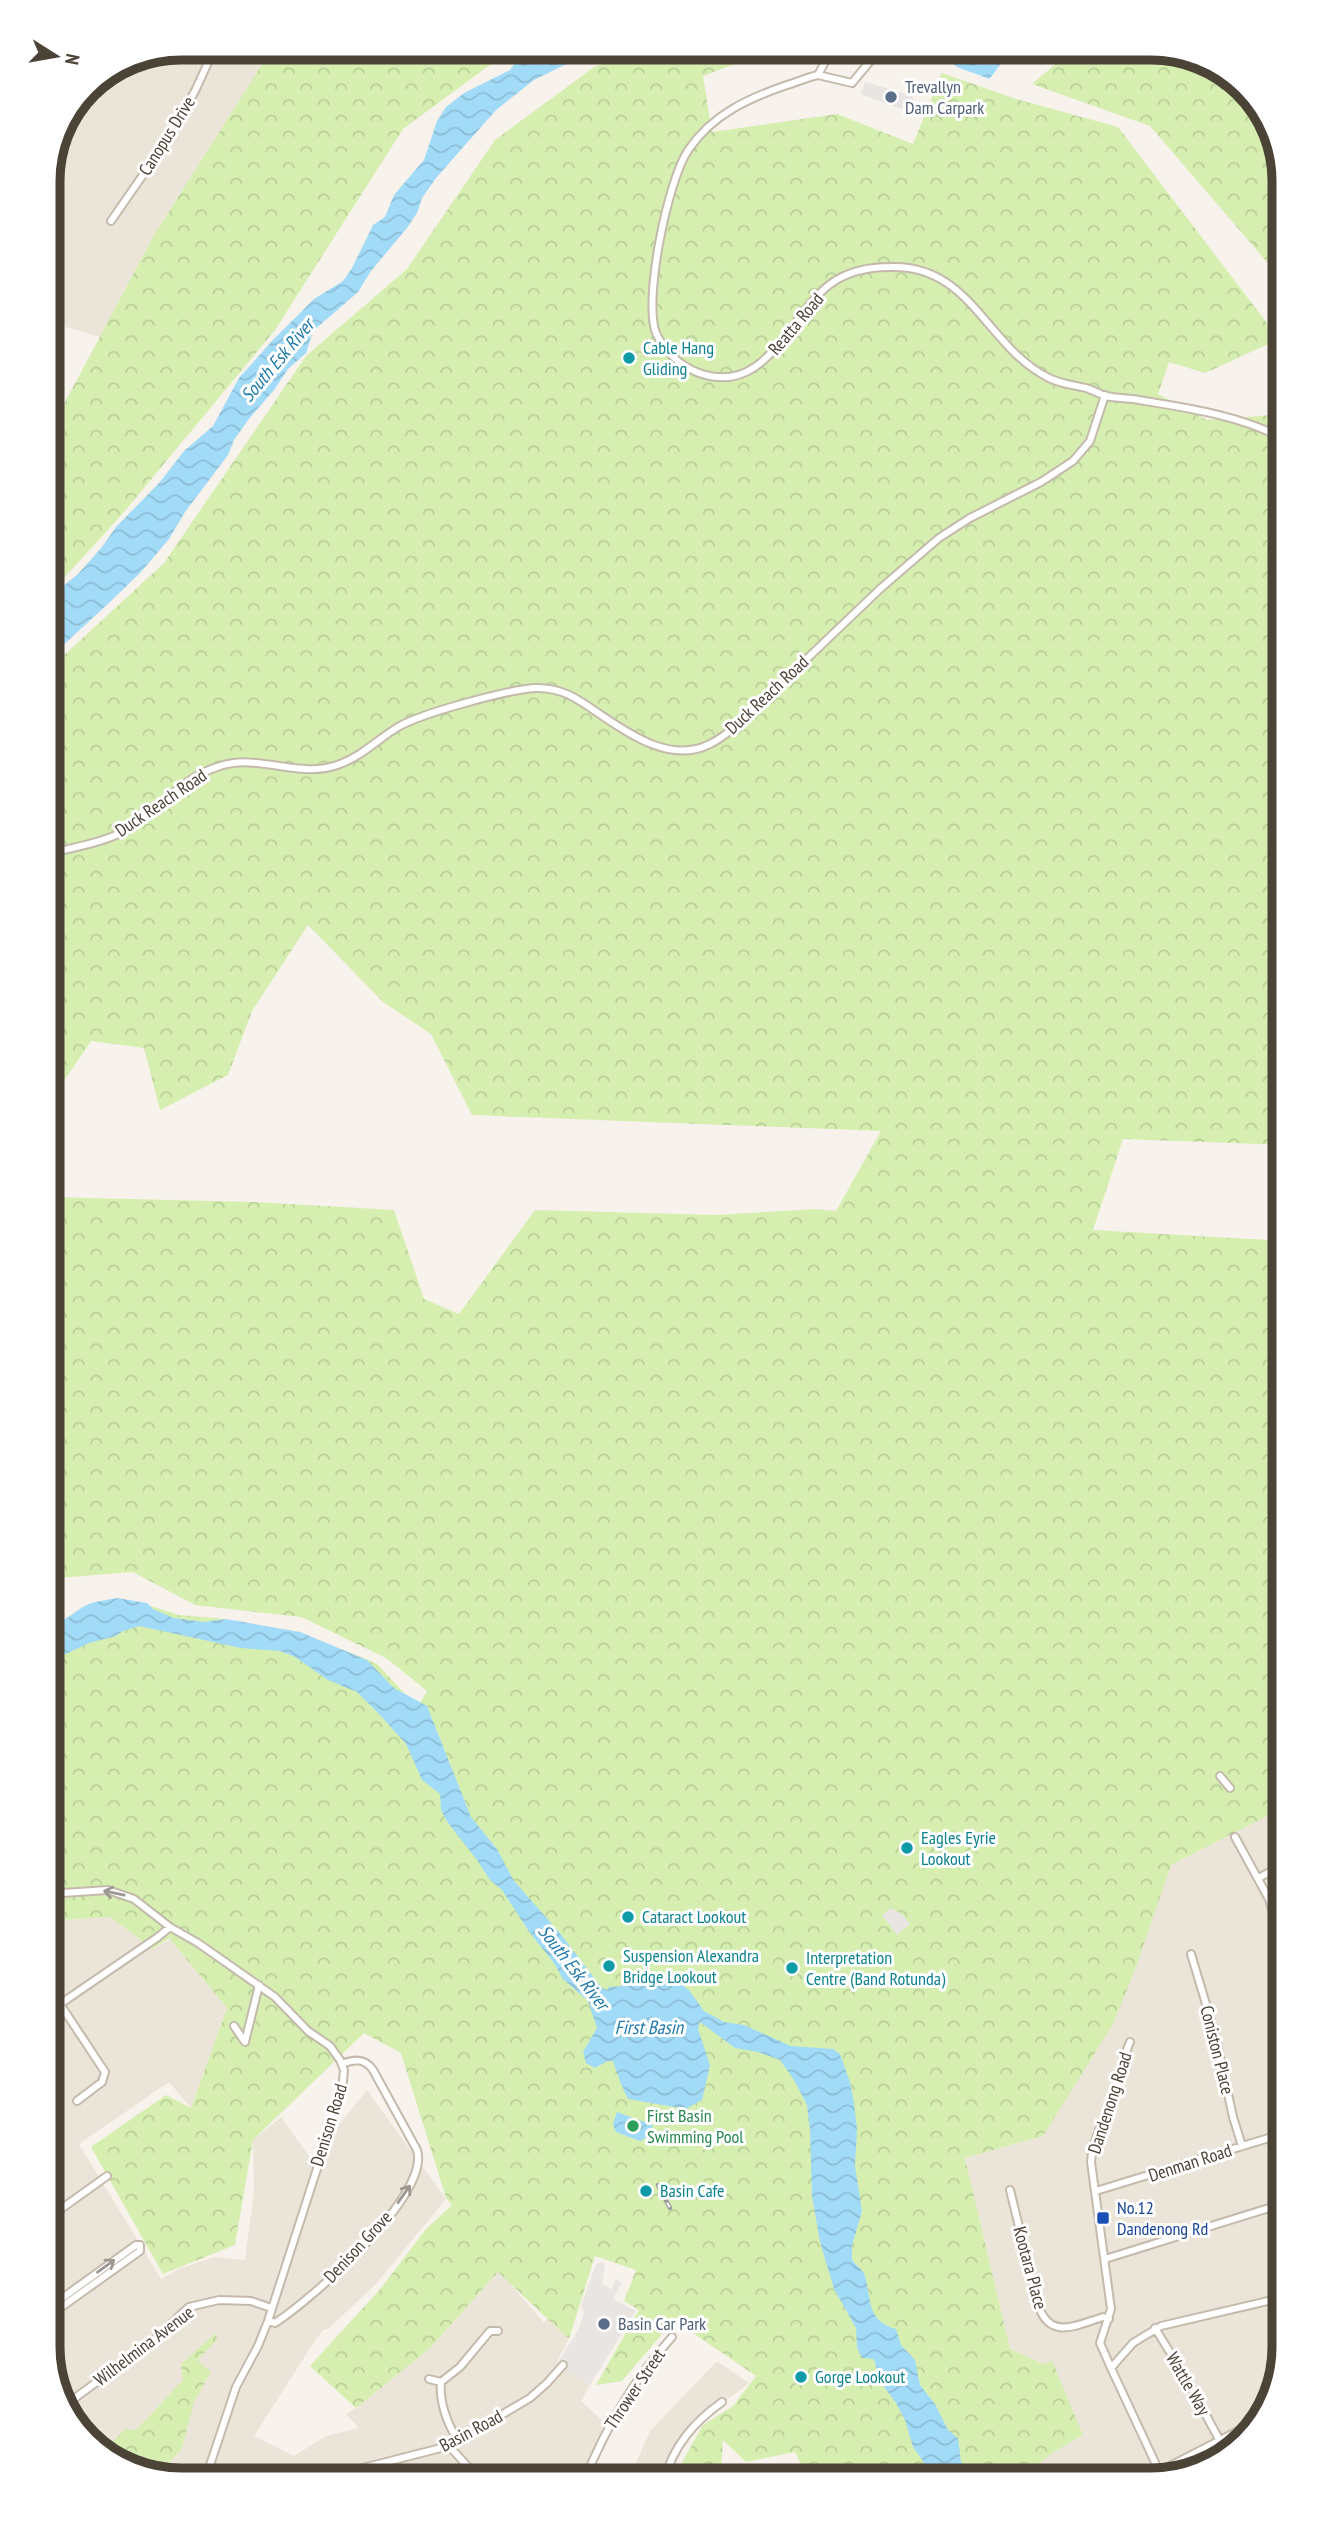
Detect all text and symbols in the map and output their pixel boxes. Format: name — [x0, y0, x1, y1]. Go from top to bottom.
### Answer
north arrow — [21, 21, 91, 91]
text: N — [60, 52, 85, 67]
place label: Trevallyn Dam Carpark — [905, 75, 984, 119]
marker: Trevallyn Dam Carpark — [883, 89, 899, 105]
street label: Canopus Drive — [133, 92, 200, 180]
street label: Reatta Road — [763, 288, 828, 359]
water label: South Esk River — [235, 311, 321, 407]
place label: Cable Hang Gliding — [643, 336, 714, 380]
marker: Cable Hang Gliding — [621, 350, 637, 366]
street label: Duck Reach Road — [720, 650, 813, 739]
street label: Duck Reach Road — [111, 764, 211, 842]
place label: Eagles Eyrie Lookout — [921, 1826, 996, 1870]
marker: Eagles Eyrie Lookout — [899, 1840, 915, 1856]
one-way arrow — [103, 1885, 125, 1898]
place label: Cataract Lookout — [642, 1905, 746, 1928]
marker: Cataract Lookout — [620, 1909, 636, 1925]
water label: South Esk River — [533, 1920, 616, 2017]
place label: Suspension Alexandra Bridge Lookout — [623, 1944, 759, 1988]
place label: Interpretation Centre (Band Rotunda) — [806, 1946, 946, 1990]
marker: Suspension Alexandra Bridge Lookout — [601, 1958, 617, 1974]
marker: Interpretation Centre (Band Rotunda) — [784, 1960, 800, 1976]
street label: Coniston Place — [1195, 2003, 1240, 2097]
water label: First Basin — [615, 2015, 685, 2039]
street label: Dandenong Road — [1082, 2049, 1137, 2157]
street label: Denison Road — [305, 2081, 352, 2169]
place label: First Basin Swimming Pool — [647, 2104, 744, 2148]
marker: First Basin Swimming Pool — [625, 2118, 641, 2134]
street label: Denman Road — [1145, 2138, 1234, 2187]
place label: Basin Cafe — [660, 2179, 725, 2202]
marker: Basin Cafe — [638, 2183, 654, 2199]
one-way arrow — [397, 2185, 411, 2204]
place label: No.12 Dandenong Rd — [1117, 2196, 1208, 2240]
street label: Denison Grove — [319, 2206, 397, 2287]
marker: No.12 Dandenong Rd — [1095, 2210, 1111, 2226]
street label: Kootara Place — [1008, 2224, 1053, 2312]
one-way arrow — [96, 2259, 115, 2273]
street label: Wilhelmina Avenue — [89, 2301, 198, 2391]
place label: Basin Car Park — [618, 2312, 706, 2335]
marker: Basin Car Park — [596, 2316, 612, 2332]
street label: Thrower Street — [599, 2344, 670, 2433]
street label: Wattle Way — [1161, 2348, 1216, 2420]
place label: Gorge Lookout — [815, 2365, 905, 2388]
marker: Gorge Lookout — [793, 2369, 809, 2385]
street label: Basin Road — [435, 2404, 506, 2457]

